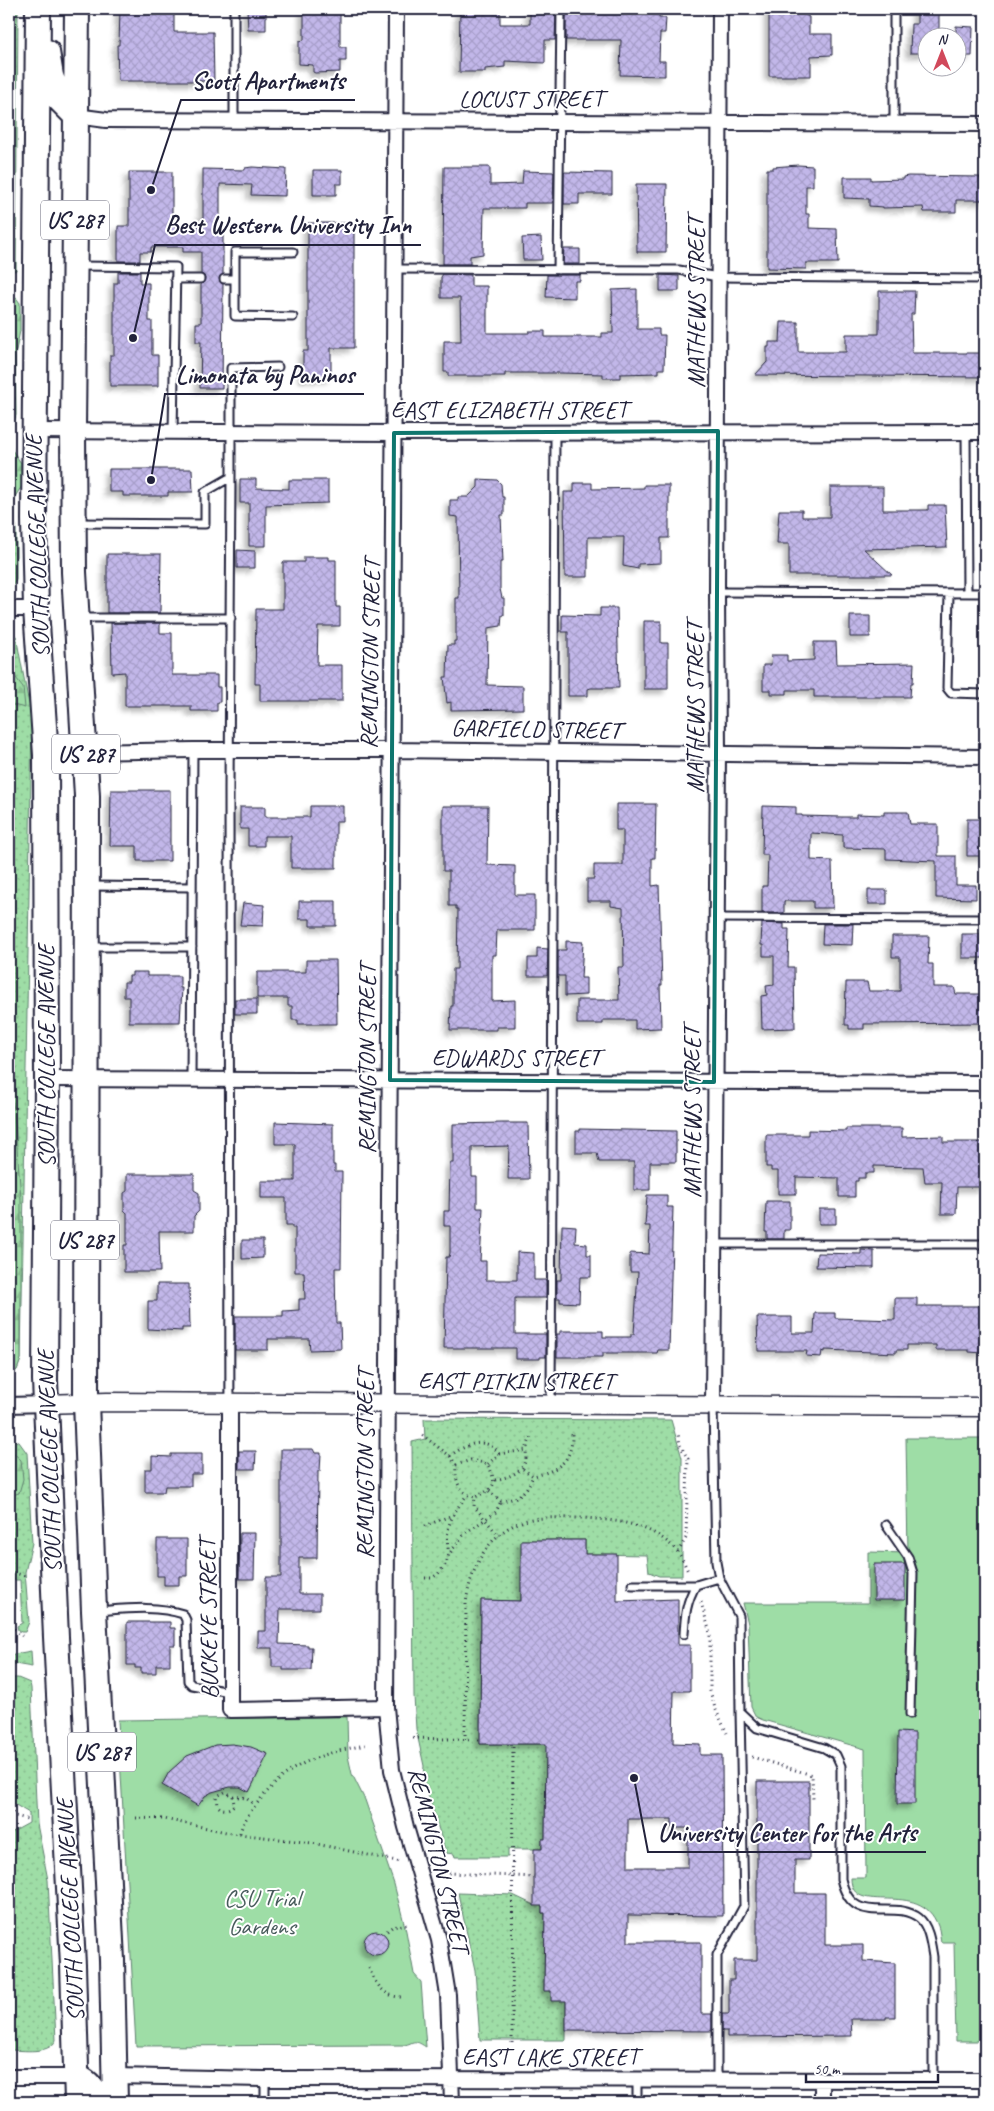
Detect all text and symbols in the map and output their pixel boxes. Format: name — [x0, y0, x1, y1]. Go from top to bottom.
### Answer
north arrow — [916, 28, 966, 78]
text: N — [938, 31, 949, 48]
callout: Scott Apartments — [181, 60, 355, 100]
text: Scott Apartments — [191, 65, 347, 97]
street label: LOCUST STREET — [459, 84, 609, 114]
road number: US 287 — [41, 200, 109, 240]
callout: Best Western University Inn — [155, 205, 421, 245]
text: Best Western University Inn — [165, 209, 412, 241]
street label: MATHEWS STREET — [681, 210, 711, 388]
callout: Limonata by Paninos — [165, 354, 364, 394]
text: Limonata by Paninos — [176, 359, 357, 391]
street label: EAST ELIZABETH STREET — [391, 395, 633, 425]
street label: SOUTH COLLEGE AVENUE — [18, 431, 56, 658]
street label: REMINGTON STREET — [353, 554, 387, 749]
street label: MATHEWS STREET — [680, 615, 710, 793]
street label: GARFIELD STREET — [451, 713, 627, 746]
road number: US 287 — [52, 734, 120, 774]
street label: SOUTH COLLEGE AVENUE — [31, 942, 61, 1167]
street label: REMINGTON STREET — [352, 959, 382, 1154]
street label: MATHEWS STREET — [677, 1020, 707, 1198]
street label: EDWARDS STREET — [432, 1043, 606, 1073]
road number: US 287 — [51, 1220, 119, 1260]
street label: SOUTH COLLEGE AVENUE — [30, 1346, 68, 1573]
street label: REMINGTON STREET — [350, 1364, 380, 1559]
street label: EAST PITKIN STREET — [418, 1366, 619, 1396]
street label: BUCKEYE STREET — [191, 1533, 224, 1699]
road number: US 287 — [68, 1732, 136, 1771]
street label: REMINGTON STREET — [401, 1764, 478, 1961]
street label: SOUTH COLLEGE AVENUE — [49, 1795, 91, 2022]
callout: University Center for the Arts — [648, 1812, 926, 1852]
text: University Center for the Arts — [658, 1817, 919, 1849]
park label: CSU Trial Gardens — [224, 1883, 304, 1941]
street label: EAST LAKE STREET — [462, 2042, 644, 2072]
scale bar — [806, 2051, 939, 2083]
text: 50 m — [814, 2060, 841, 2079]

